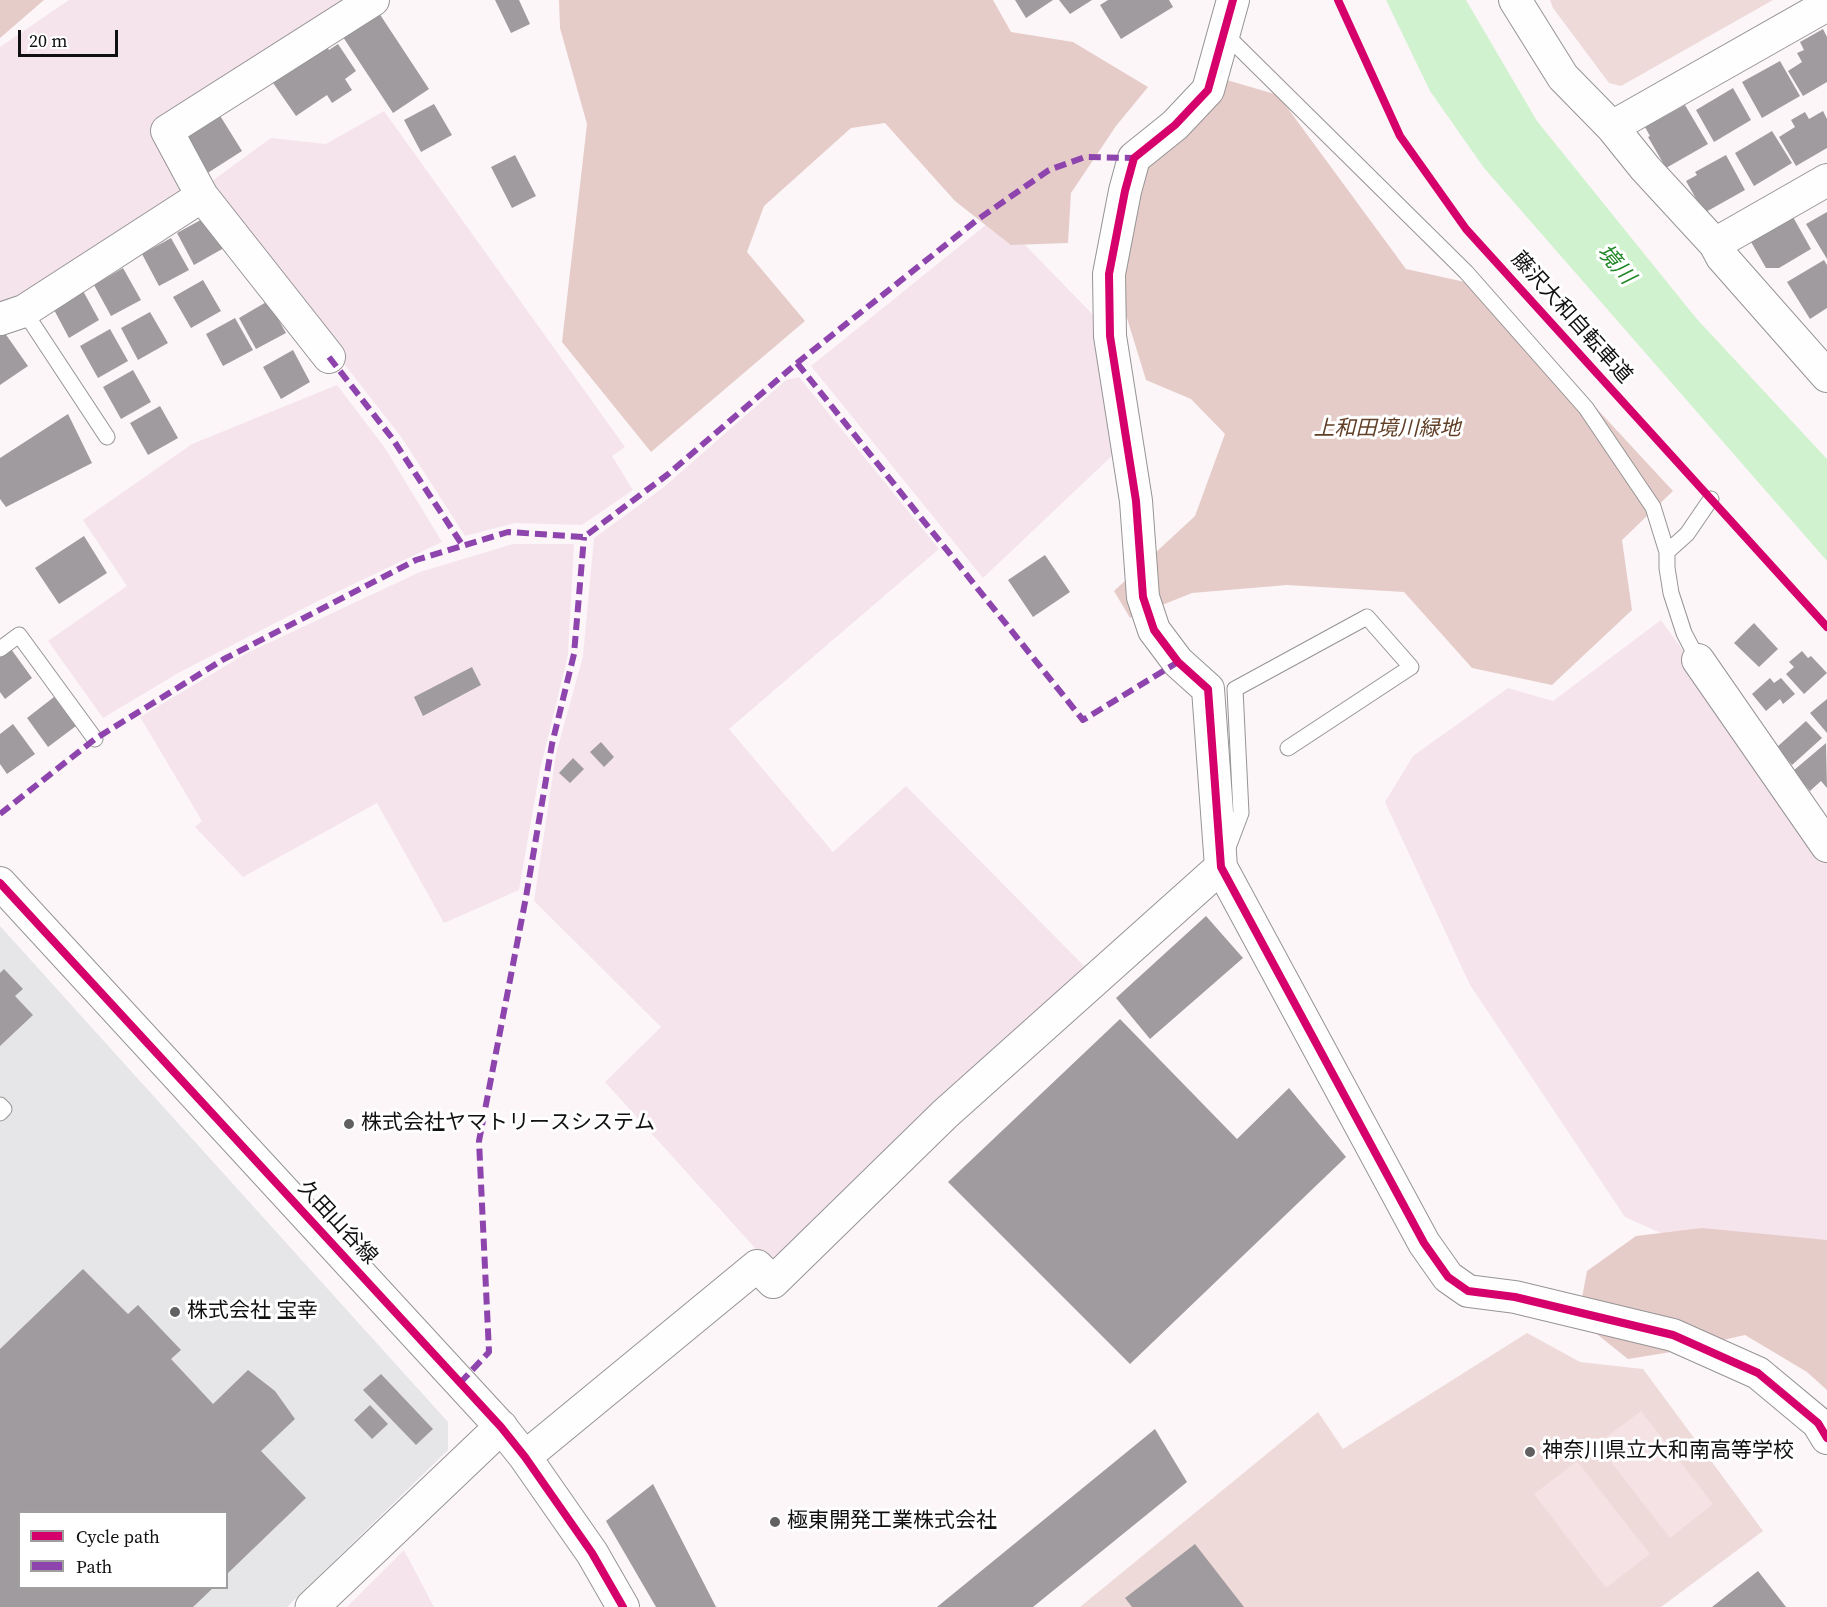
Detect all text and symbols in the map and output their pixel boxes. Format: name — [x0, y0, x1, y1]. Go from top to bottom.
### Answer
scale bar — [21, 18, 122, 56]
text: 20 m — [29, 28, 67, 53]
water label: 境川 — [1591, 240, 1639, 290]
street label: 藤沢大和自転車道 — [1505, 247, 1637, 389]
park label: 上和田境川緑地 — [1314, 417, 1460, 443]
place label: 株式会社ヤマトリースシステム — [361, 1111, 655, 1137]
marker: 株式会社ヤマトリースシステム — [342, 1117, 356, 1131]
street label: 久田山谷線 — [292, 1176, 382, 1270]
place label: 株式会社 宝幸 — [187, 1299, 318, 1325]
marker: 株式会社 宝幸 — [168, 1305, 182, 1319]
place label: 神奈川県立大和南高等学校 — [1542, 1439, 1794, 1465]
marker: 神奈川県立大和南高等学校 — [1523, 1445, 1537, 1459]
place label: 極東開発工業株式会社 — [787, 1509, 997, 1535]
legend — [18, 1511, 228, 1589]
marker: 極東開発工業株式会社 — [768, 1515, 782, 1529]
text: Cycle path — [76, 1524, 160, 1549]
text: Path — [76, 1554, 112, 1579]

